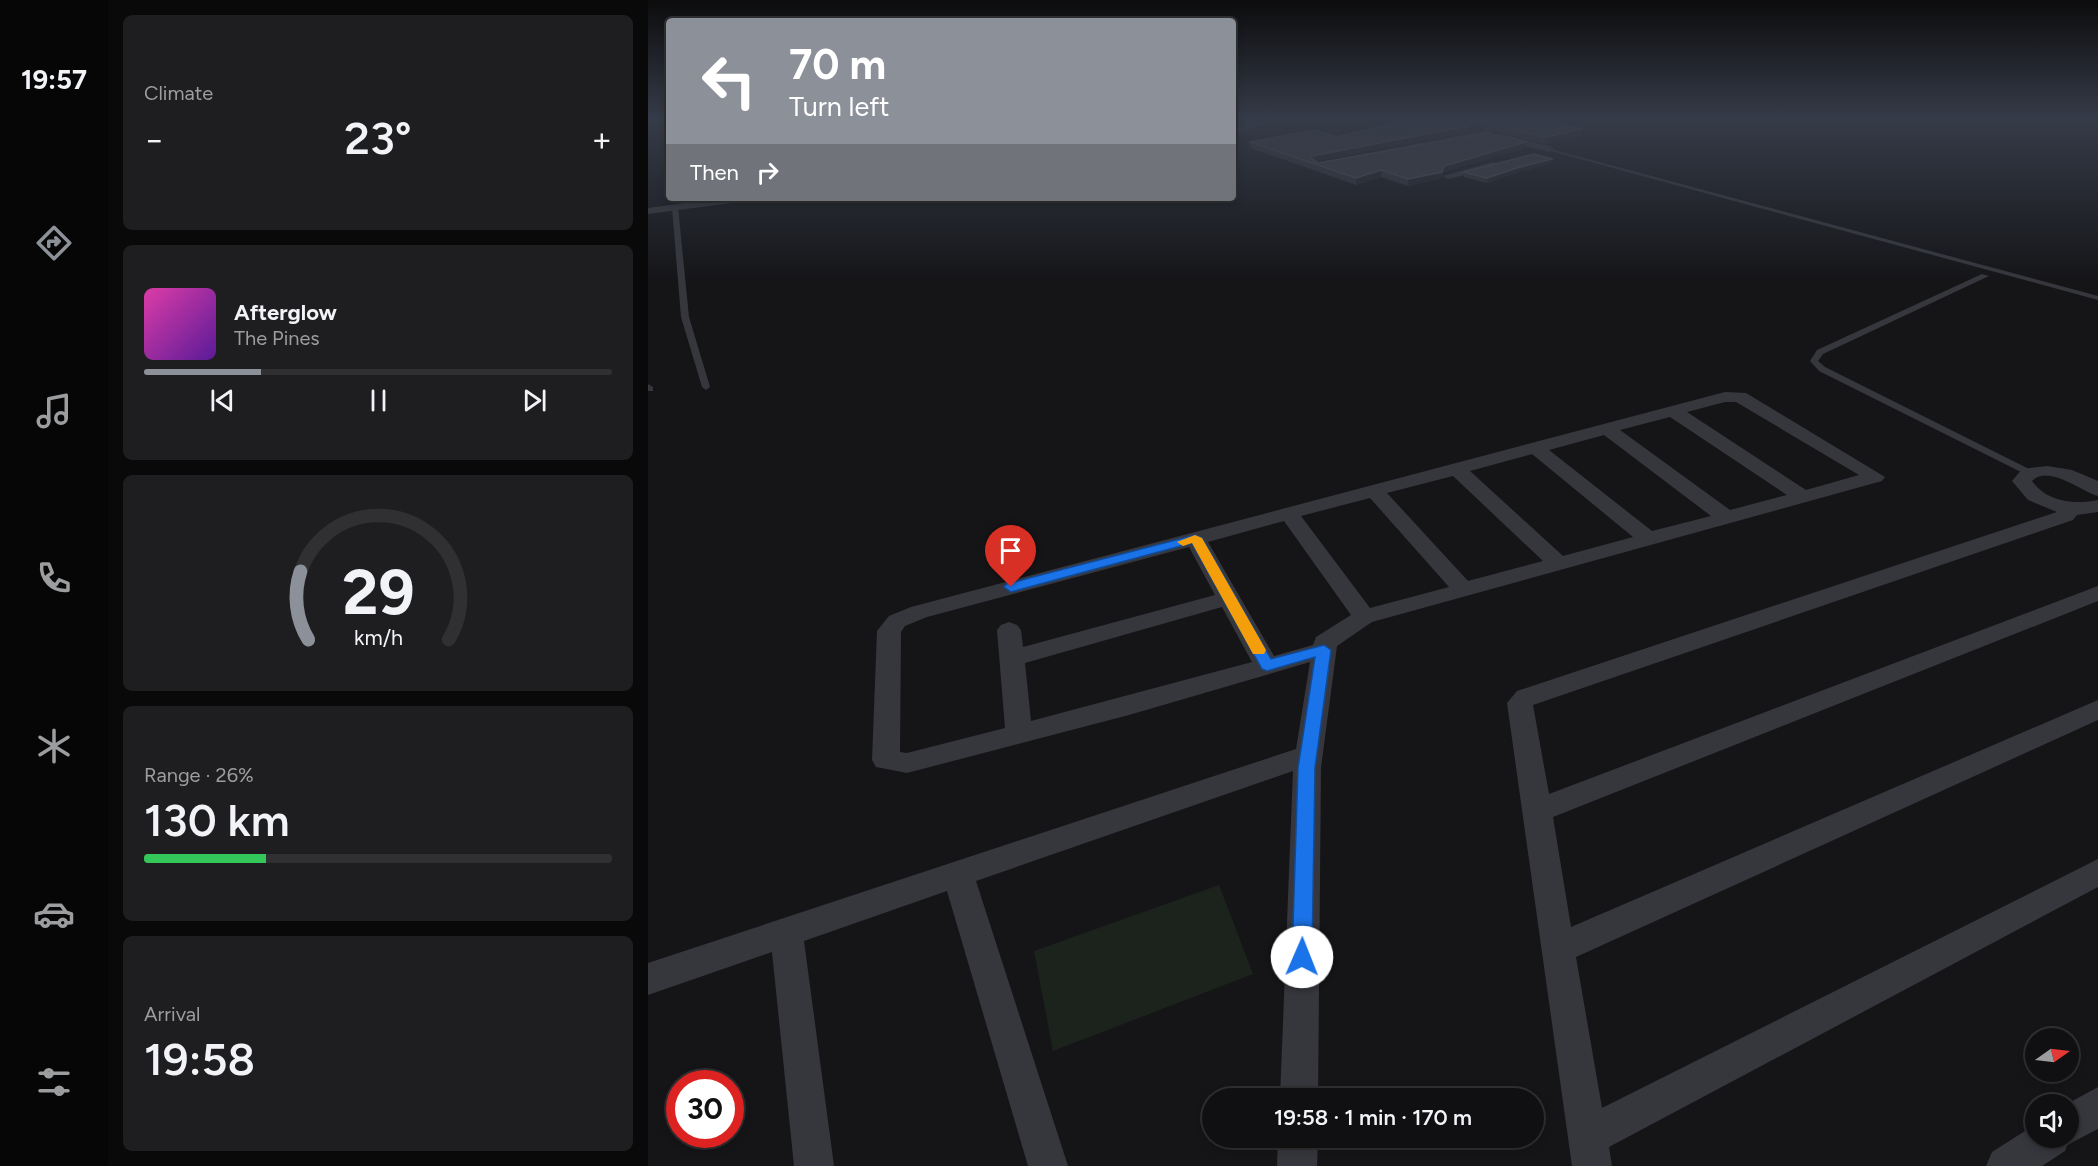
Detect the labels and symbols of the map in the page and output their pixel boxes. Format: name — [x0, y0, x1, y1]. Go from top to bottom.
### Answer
pin — [985, 525, 1036, 587]
position arrow — [1270, 925, 1334, 989]
north arrow — [2025, 1028, 2079, 1082]
speed limit sign: 30 — [666, 1070, 744, 1148]

